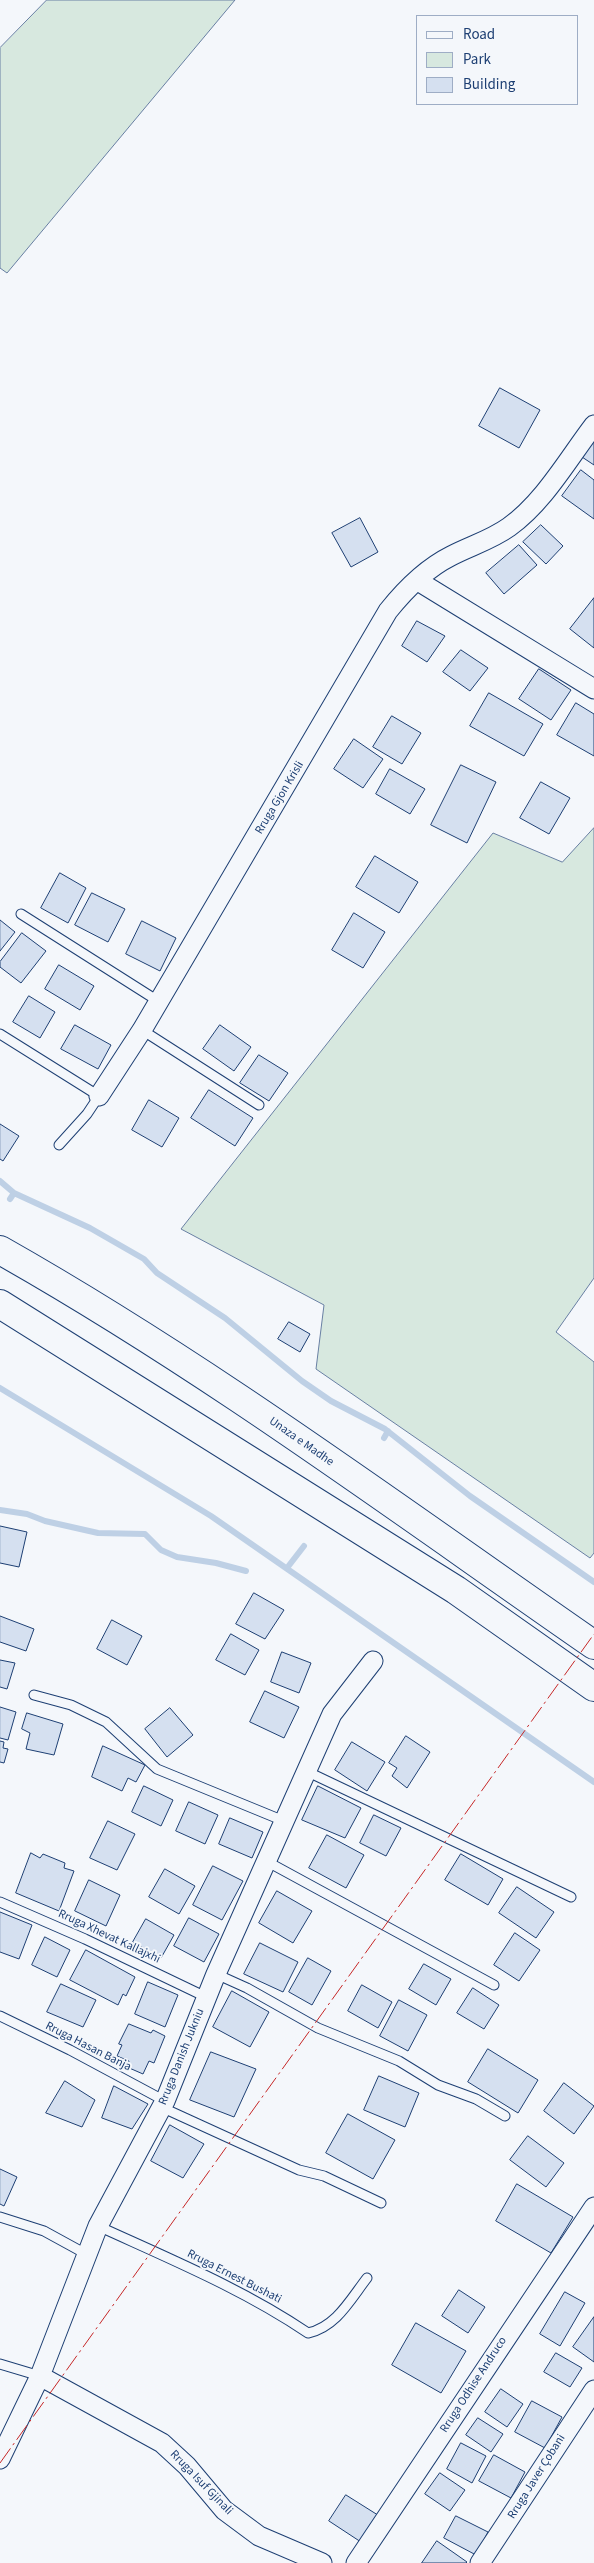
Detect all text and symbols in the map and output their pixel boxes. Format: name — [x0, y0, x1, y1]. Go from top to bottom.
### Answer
legend — [416, 15, 579, 105]
text: Road — [463, 24, 495, 45]
text: Park — [463, 49, 491, 70]
text: Building — [463, 74, 515, 95]
street label: Rruga Gjon Krisli — [253, 759, 307, 837]
street label: Unaza e Madhe — [266, 1414, 336, 1470]
street label: Rruga Xhevat Kallajxhi — [56, 1907, 162, 1967]
street label: Rruga Danish Jukniu — [156, 2007, 208, 2107]
street label: Rruga Hasan Banja — [43, 2019, 133, 2075]
street label: Rruga Ernest Bushati — [184, 2247, 284, 2307]
street label: Rruga Odhise Andruco — [438, 2334, 510, 2436]
street label: Rruga Javer Çobani — [505, 2432, 569, 2522]
street label: Rruga Isuf Gjinali — [167, 2448, 235, 2518]

